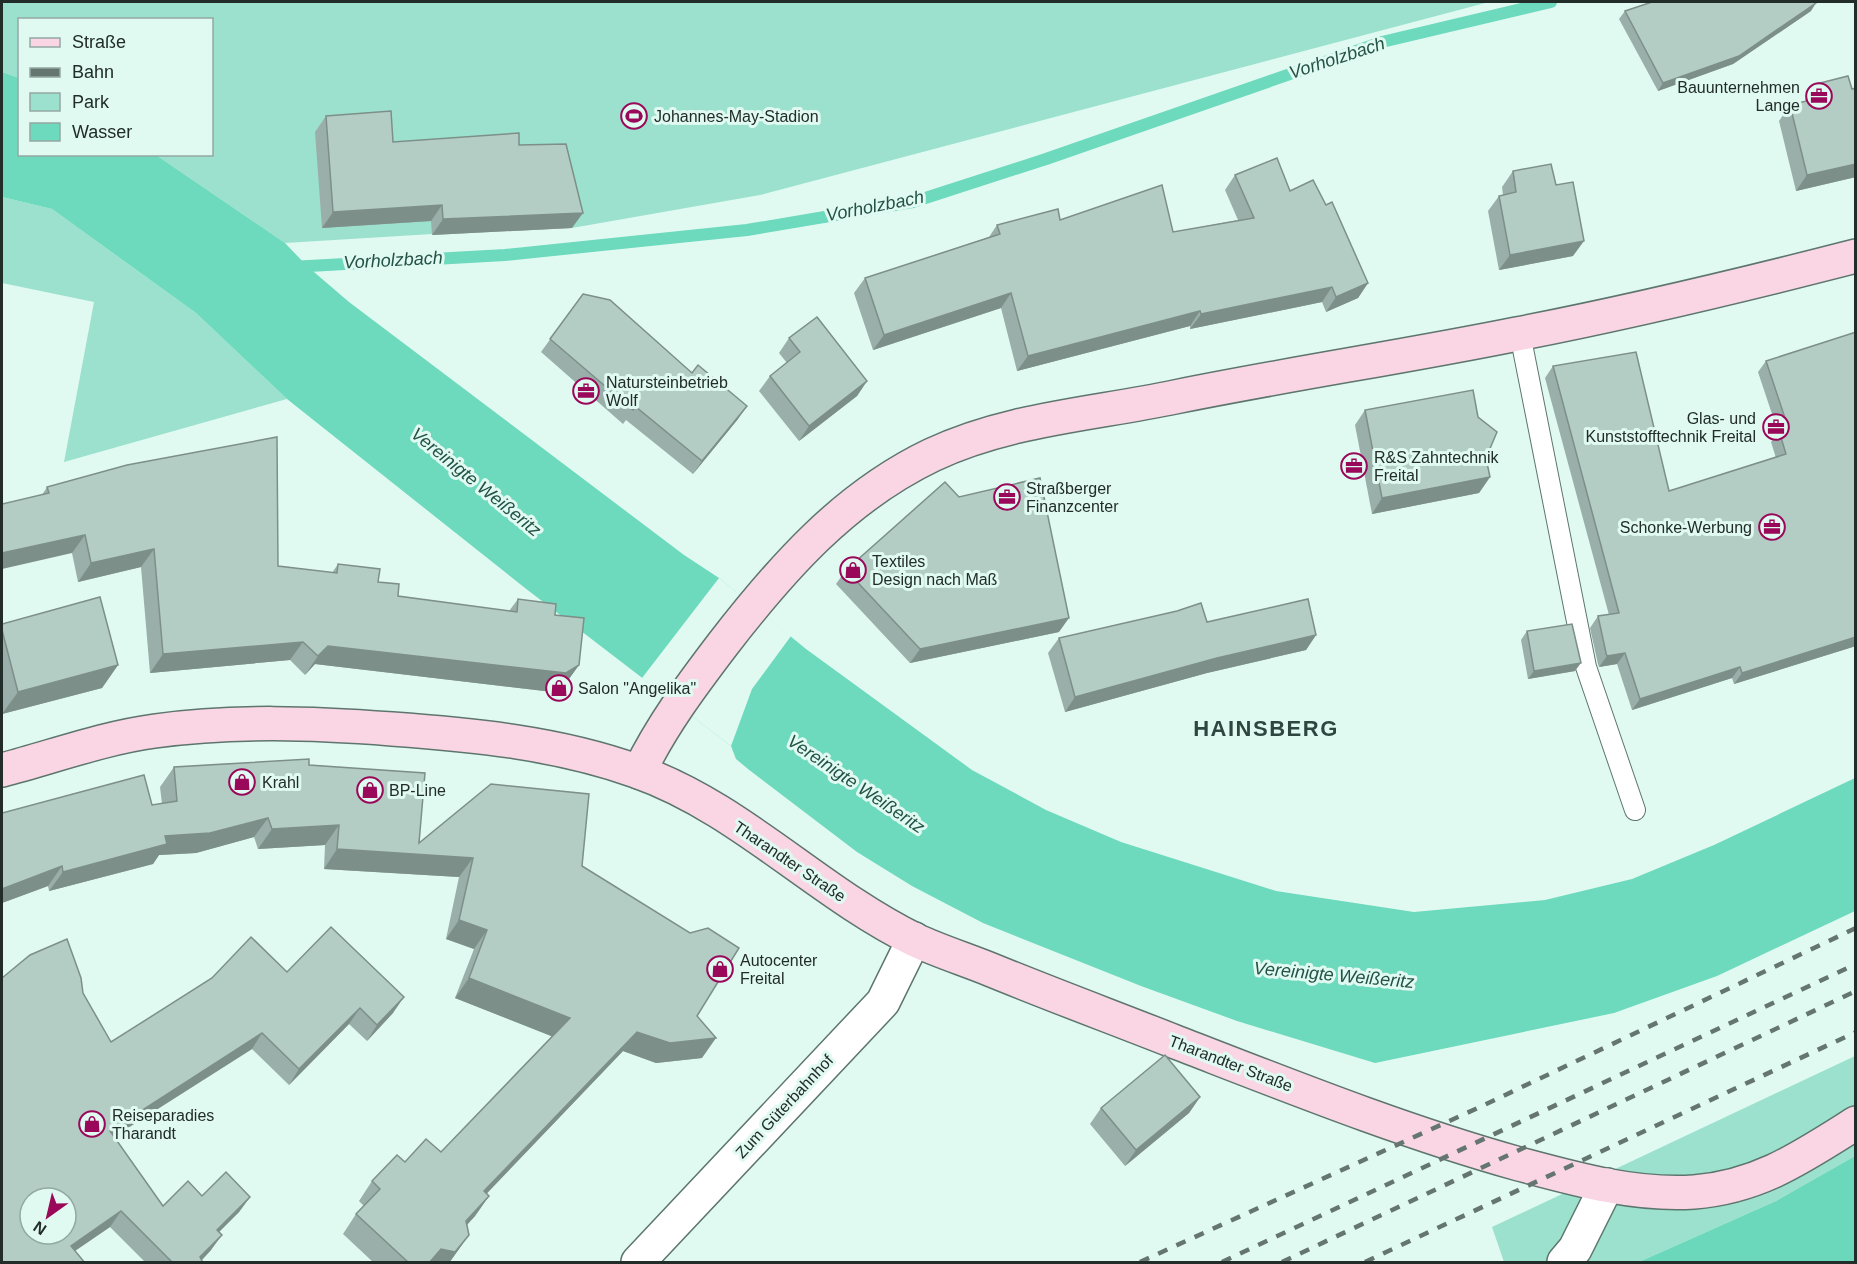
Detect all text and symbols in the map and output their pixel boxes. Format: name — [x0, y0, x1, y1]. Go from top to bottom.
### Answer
legend — [18, 18, 213, 156]
text: Straße — [72, 32, 126, 52]
water label: Vorholzbach — [1287, 33, 1387, 83]
text: Bahn — [72, 62, 114, 82]
place label: Bauunternehmen Lange — [1677, 79, 1800, 114]
office icon: Bauunternehmen Lange — [1804, 81, 1834, 111]
text: Park — [72, 92, 110, 112]
sports icon: Johannes-May-Stadion — [619, 101, 649, 131]
place label: Johannes-May-Stadion — [654, 108, 819, 125]
text: Wasser — [72, 122, 132, 142]
water label: Vorholzbach — [824, 187, 926, 225]
water label: Vorholzbach — [343, 247, 443, 273]
place label: Natursteinbetrieb Wolf — [606, 374, 728, 409]
office icon: Natursteinbetrieb Wolf — [571, 376, 601, 406]
place label: Glas- und Kunststofftechnik Freital — [1586, 410, 1756, 445]
office icon: Glas- und Kunststofftechnik Freital — [1761, 412, 1791, 442]
water label: Vereinigte Weißeritz — [407, 424, 545, 540]
place label: R&S Zahntechnik Freital — [1374, 449, 1500, 484]
office icon: R&S Zahntechnik Freital — [1339, 451, 1369, 481]
place label: Straßberger Finanzcenter — [1026, 480, 1119, 515]
office icon: Straßberger Finanzcenter — [992, 482, 1022, 512]
office icon: Schonke-Werbung — [1757, 512, 1787, 542]
place label: Schonke-Werbung — [1620, 519, 1752, 536]
place label: Textiles Design nach Maß — [872, 553, 998, 588]
shop icon: Textiles Design nach Maß — [838, 555, 868, 585]
shop icon: Salon "Angelika" — [544, 673, 574, 703]
place label: Salon "Angelika" — [578, 680, 696, 697]
district label: HAINSBERG — [1193, 716, 1339, 741]
water label: Vereinigte Weißeritz — [784, 731, 928, 837]
shop icon: Krahl — [227, 767, 257, 797]
place label: Krahl — [262, 774, 299, 791]
shop icon: BP-Line — [355, 775, 385, 805]
place label: BP-Line — [389, 782, 446, 799]
street label: Tharandter Straße — [731, 818, 849, 905]
place label: Autocenter Freital — [740, 952, 818, 987]
shop icon: Autocenter Freital — [705, 954, 735, 984]
water label: Vereinigte Weißeritz — [1253, 958, 1415, 992]
street label: Tharandter Straße — [1167, 1032, 1295, 1095]
street label: Zum Güterbahnhof — [732, 1051, 837, 1161]
place label: Reiseparadies Tharandt — [112, 1107, 214, 1142]
shop icon: Reiseparadies Tharandt — [77, 1109, 107, 1139]
north arrow — [18, 1186, 78, 1246]
text: N — [30, 1218, 49, 1238]

